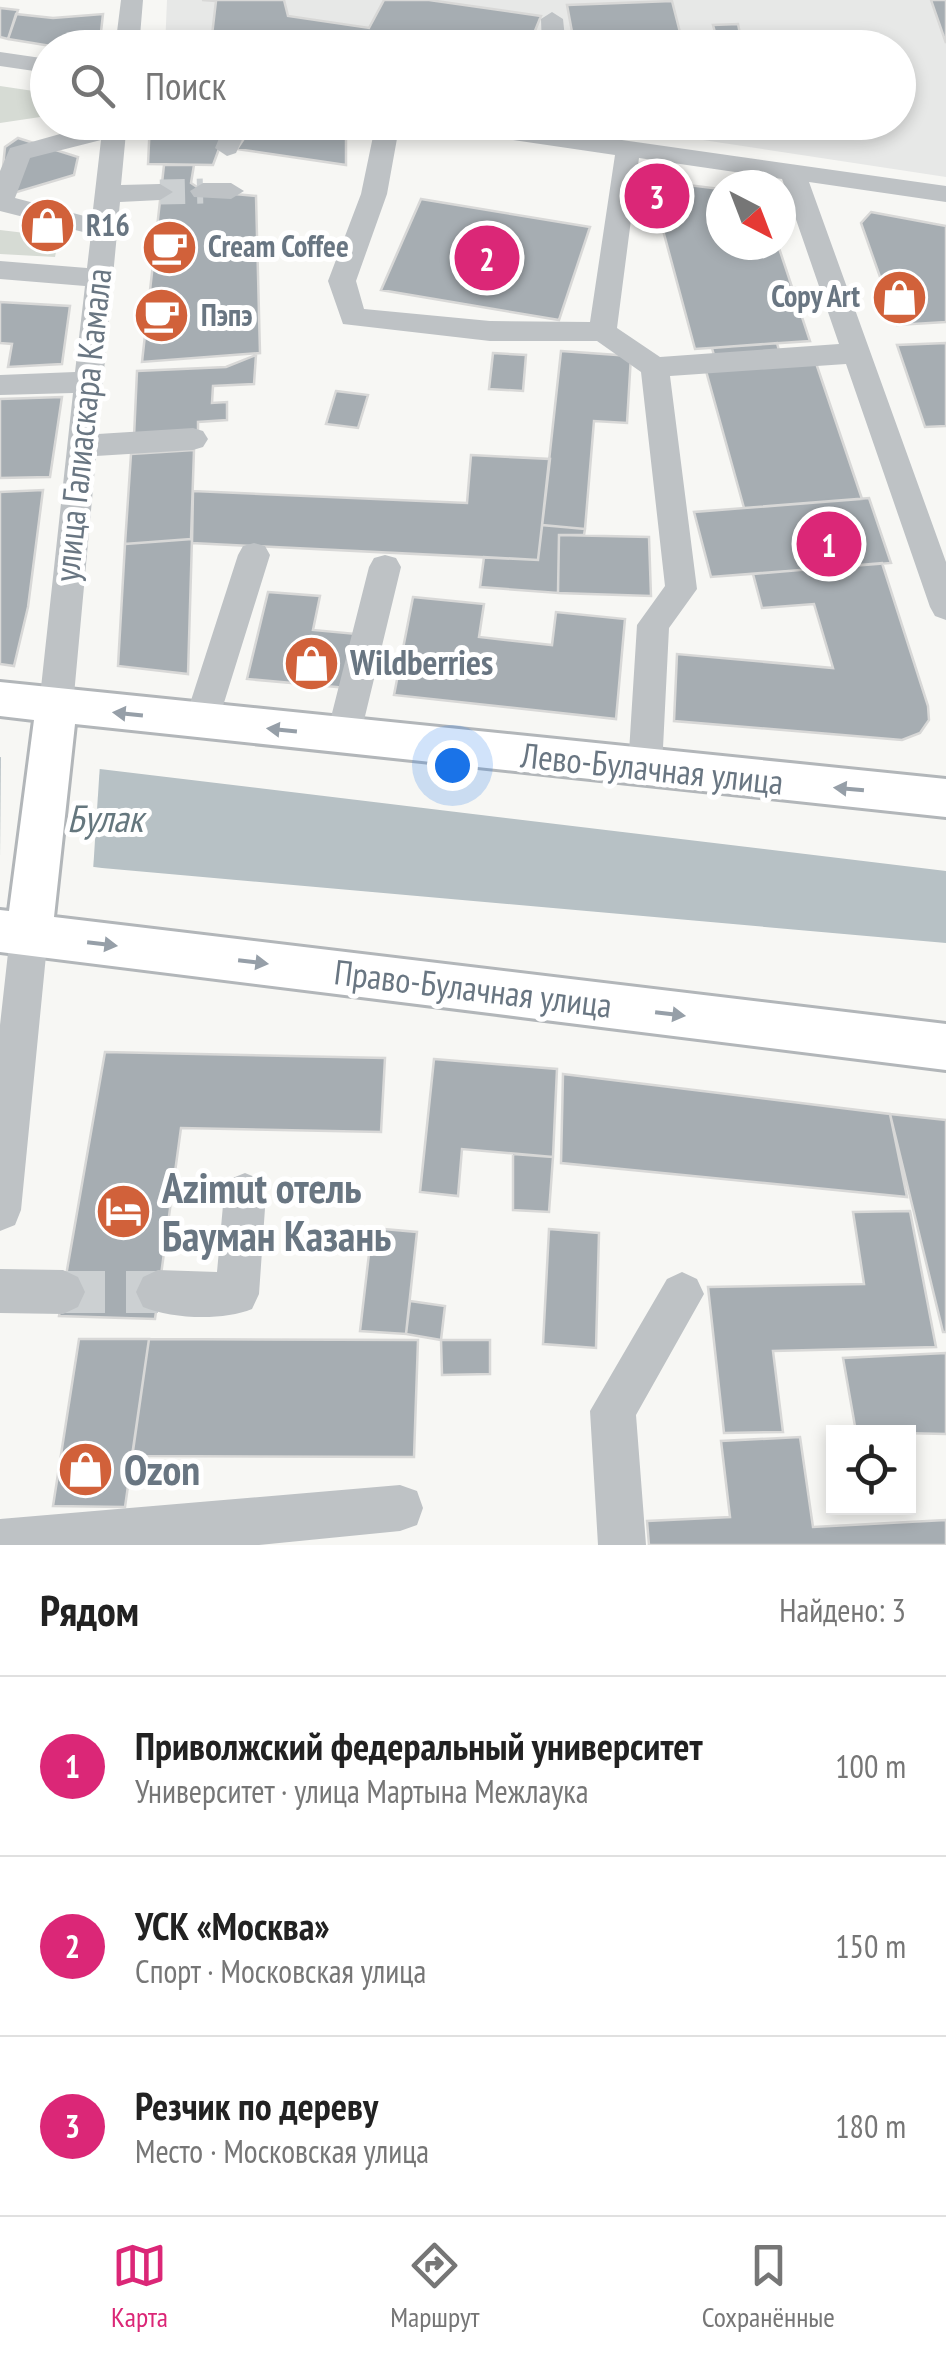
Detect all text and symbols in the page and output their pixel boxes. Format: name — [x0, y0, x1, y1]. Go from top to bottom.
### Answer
search box — [30, 30, 916, 140]
icon: search — [65, 58, 120, 113]
text: Поиск — [145, 61, 226, 110]
pin: 3 — [624, 158, 690, 234]
north arrow — [706, 170, 796, 260]
shop icon: R16 — [17, 196, 77, 256]
place label: R16 — [86, 205, 130, 244]
cafe icon: Cream Coffee — [139, 217, 199, 277]
pin: 2 — [454, 220, 520, 296]
place label: Cream Coffee — [208, 226, 349, 265]
street label: улица Галиаскара Камала — [43, 266, 121, 584]
shop icon: Copy Art — [869, 267, 929, 327]
place label: Copy Art — [771, 276, 860, 315]
cafe icon: Пэпэ — [132, 286, 192, 346]
place label: Пэпэ — [201, 295, 253, 334]
pin: 1 — [796, 506, 862, 582]
shop icon: Wildberries — [281, 633, 341, 693]
place label: Wildberries — [349, 639, 493, 685]
one-way arrow — [112, 706, 144, 722]
one-way arrow — [266, 722, 297, 738]
street label: Лево-Булачная улица — [518, 731, 786, 805]
your location — [427, 740, 478, 791]
one-way arrow — [832, 781, 864, 797]
water label: Булак — [67, 793, 147, 842]
one-way arrow — [87, 936, 118, 952]
street label: Право-Булачная улица — [332, 948, 614, 1028]
one-way arrow — [237, 954, 269, 970]
one-way arrow — [655, 1006, 687, 1022]
place label: Azimut отель Бауман Казань — [161, 1160, 391, 1263]
hotel icon: Azimut отель Бауман Казань — [93, 1182, 153, 1242]
map controls — [826, 1425, 916, 1515]
button: locate — [826, 1425, 916, 1515]
shop icon: Ozon — [55, 1440, 115, 1500]
place label: Ozon — [124, 1442, 200, 1497]
text: Рядом — [40, 1583, 139, 1638]
text: Найдено: 3 — [779, 1589, 906, 1631]
text: Приволжский федеральный университет — [135, 1721, 703, 1770]
text: 1 — [65, 1745, 80, 1787]
text: 100 m — [835, 1745, 906, 1787]
text: Университет · улица Мартына Межлаука — [135, 1770, 588, 1812]
text: УСК «Москва» — [135, 1901, 330, 1950]
text: 2 — [65, 1925, 80, 1967]
text: 150 m — [835, 1925, 906, 1967]
text: Спорт · Московская улица — [135, 1950, 426, 1992]
text: Резчик по дереву — [135, 2081, 378, 2130]
text: 3 — [65, 2105, 80, 2147]
text: 180 m — [835, 2105, 906, 2147]
text: Место · Московская улица — [135, 2130, 429, 2172]
tab: Карта — [111, 2238, 168, 2335]
tab: Маршрут — [390, 2238, 480, 2335]
tab: Сохранённые — [702, 2238, 835, 2335]

